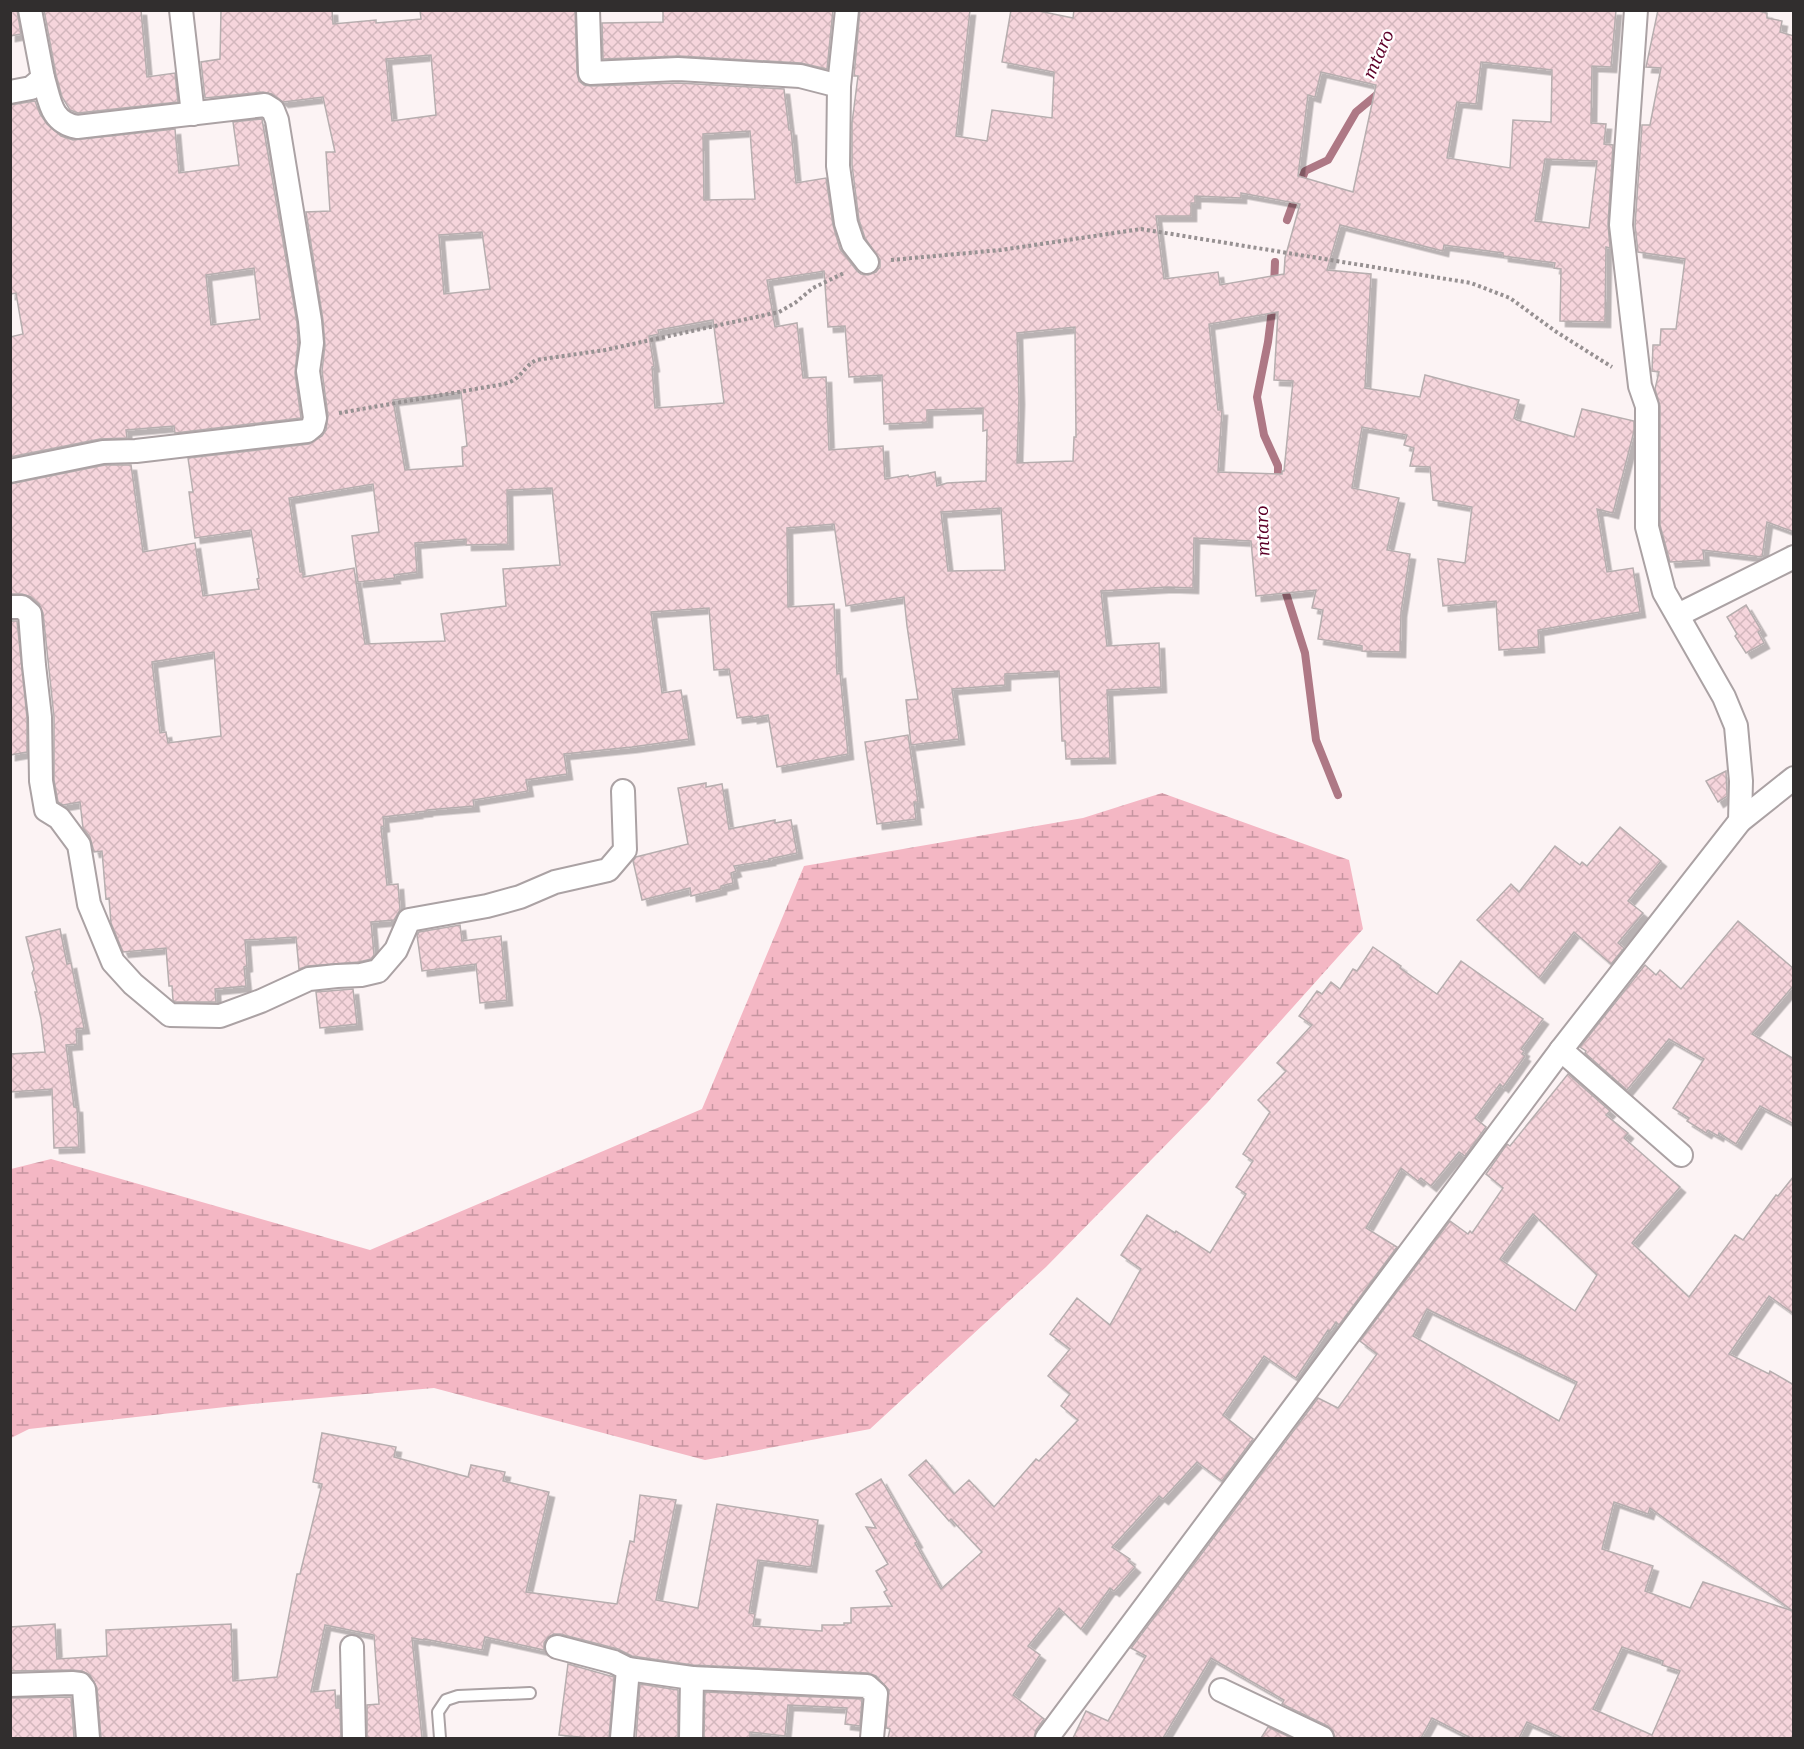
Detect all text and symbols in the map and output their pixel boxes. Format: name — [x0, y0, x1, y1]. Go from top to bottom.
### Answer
water label: mtaro — [1358, 26, 1398, 82]
water label: mtaro — [1251, 505, 1273, 557]

